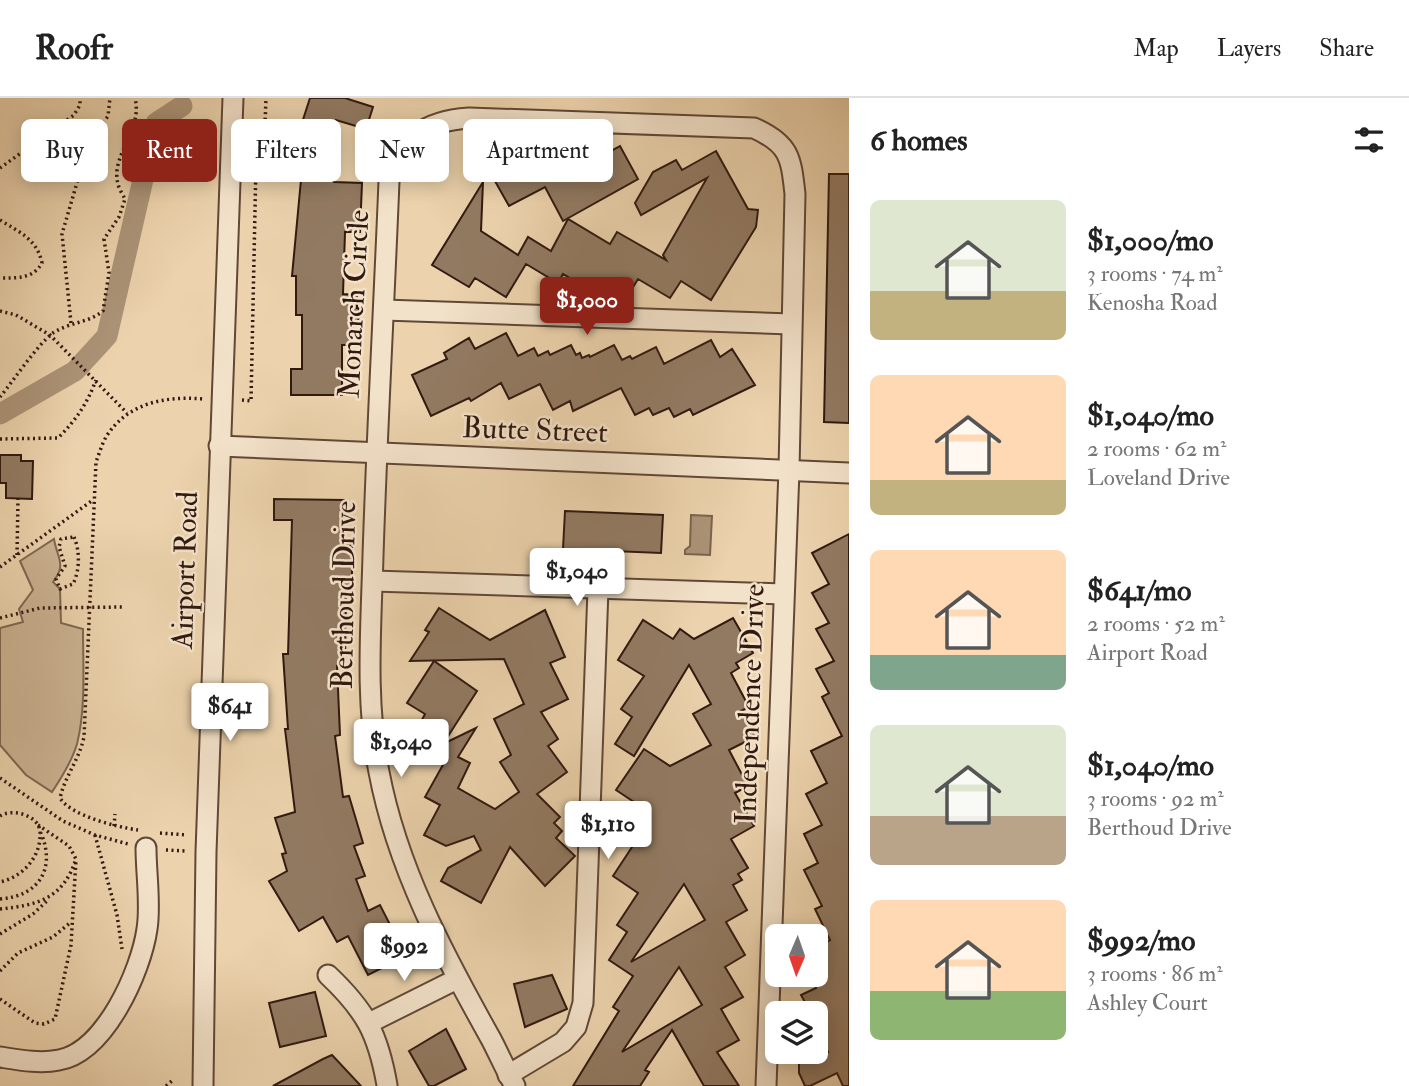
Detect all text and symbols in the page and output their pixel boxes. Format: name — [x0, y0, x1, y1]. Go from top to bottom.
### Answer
text: Roofr — [35, 28, 113, 69]
text: Map — [1134, 33, 1179, 64]
text: Layers — [1217, 33, 1281, 64]
text: Share — [1319, 33, 1374, 64]
chip: Buy — [21, 119, 108, 182]
chip: Rent — [122, 119, 217, 182]
chip: Filters — [231, 119, 341, 182]
chip: New — [355, 119, 449, 182]
chip: Apartment — [463, 119, 613, 182]
icon: filters — [1350, 121, 1388, 159]
text: 6 homes — [870, 122, 968, 159]
street label: Monarch Circle — [331, 209, 377, 399]
text: $1,000/mo — [1087, 222, 1213, 259]
icon: home — [926, 228, 1010, 312]
text: 3 rooms · 74 m² — [1087, 259, 1223, 288]
pin: $1,000 — [530, 278, 644, 337]
text: $1,000 — [556, 285, 618, 314]
text: Kenosha Road — [1087, 288, 1218, 317]
text: $1,040/mo — [1087, 397, 1214, 434]
icon: home — [926, 403, 1010, 487]
street label: Butte Street — [462, 409, 609, 451]
text: 2 rooms · 62 m² — [1087, 434, 1226, 463]
text: Loveland Drive — [1087, 463, 1230, 492]
street label: Airport Road — [164, 490, 206, 650]
street label: Berthoud Drive — [324, 500, 364, 690]
pin: $1,040 — [520, 548, 634, 608]
text: $1,040 — [546, 556, 608, 585]
text: $641/mo — [1087, 572, 1191, 609]
icon: home — [926, 578, 1010, 662]
street label: Independence Drive — [727, 583, 773, 825]
text: 2 rooms · 52 m² — [1087, 609, 1225, 638]
text: Airport Road — [1087, 638, 1208, 667]
pin: $641 — [189, 684, 271, 743]
text: $641 — [207, 691, 253, 720]
pin: $1,040 — [344, 720, 458, 779]
text: $1,040 — [370, 727, 432, 756]
text: $1,040/mo — [1087, 747, 1214, 784]
icon: home — [926, 753, 1010, 837]
text: 3 rooms · 92 m² — [1087, 784, 1224, 813]
pin: $1,110 — [551, 802, 665, 861]
text: $1,110 — [581, 809, 635, 838]
text: Berthoud Drive — [1087, 813, 1232, 842]
text: $992/mo — [1087, 922, 1195, 959]
pin: $992 — [363, 924, 445, 983]
north arrow — [765, 924, 828, 987]
map controls — [765, 924, 828, 1064]
icon: home — [926, 928, 1010, 1012]
text: $992 — [380, 931, 428, 960]
text: 3 rooms · 86 m² — [1087, 959, 1223, 988]
text: Ashley Court — [1087, 988, 1208, 1017]
button: layers — [765, 1001, 828, 1064]

